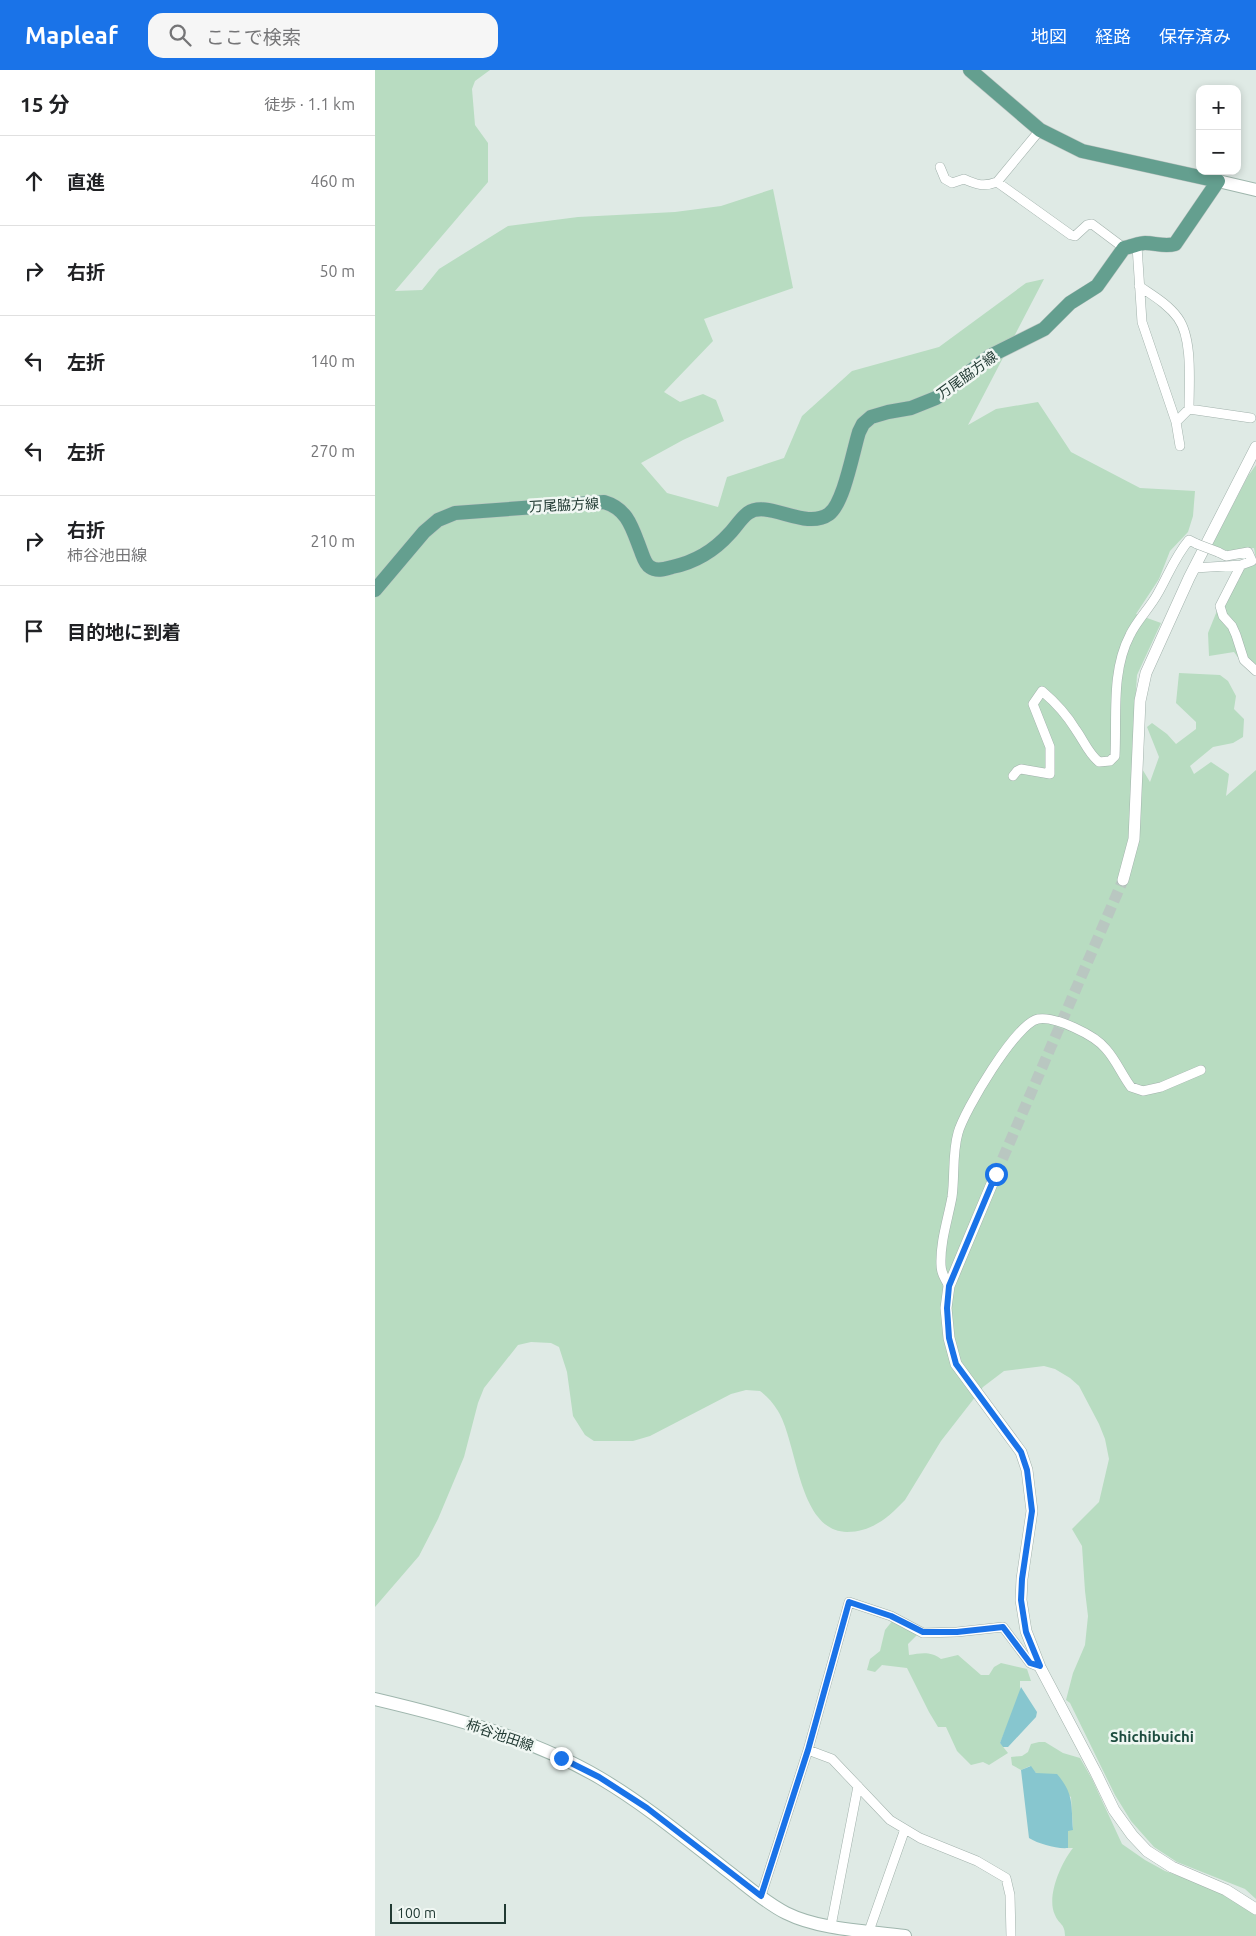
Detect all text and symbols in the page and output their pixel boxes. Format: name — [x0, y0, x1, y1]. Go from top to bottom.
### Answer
search box — [148, 13, 498, 58]
icon: search — [166, 21, 194, 49]
text: Mapleaf — [25, 22, 118, 49]
text: ここで検索 — [206, 26, 301, 48]
text: 地図 — [1031, 26, 1067, 46]
text: 経路 — [1095, 26, 1131, 46]
text: 保存済み — [1159, 26, 1231, 46]
map controls — [1196, 85, 1241, 175]
button: + — [1196, 85, 1241, 130]
text: 15 分 — [20, 92, 70, 116]
text: 徒歩 · 1.1 km — [264, 95, 355, 113]
button: − — [1196, 130, 1241, 175]
icon: ahead — [20, 167, 48, 195]
text: 直進 — [67, 171, 105, 193]
text: 460 m — [310, 172, 355, 190]
icon: right — [20, 257, 48, 285]
text: 右折 — [67, 261, 105, 283]
text: 50 m — [319, 262, 355, 280]
icon: left — [20, 347, 48, 375]
street label: 万尾脇方線 — [934, 348, 1000, 402]
text: 左折 — [67, 351, 105, 373]
text: 140 m — [310, 352, 355, 370]
icon: left — [20, 437, 48, 465]
text: 左折 — [67, 441, 105, 463]
text: 270 m — [310, 442, 355, 460]
street label: 万尾脇方線 — [529, 495, 599, 515]
text: 右折 — [67, 519, 105, 541]
icon: right — [20, 527, 48, 555]
text: 210 m — [310, 532, 355, 550]
text: 柿谷池田線 — [67, 546, 147, 564]
icon: arrive — [20, 617, 48, 645]
text: 目的地に到着 — [67, 621, 181, 643]
route start — [985, 1163, 1008, 1186]
street label: 柿谷池田線 — [464, 1716, 536, 1754]
district label: Shichibuichi — [1110, 1728, 1194, 1745]
route end — [550, 1747, 573, 1770]
scale bar — [390, 1901, 506, 1924]
text: 100 m — [397, 1905, 436, 1921]

